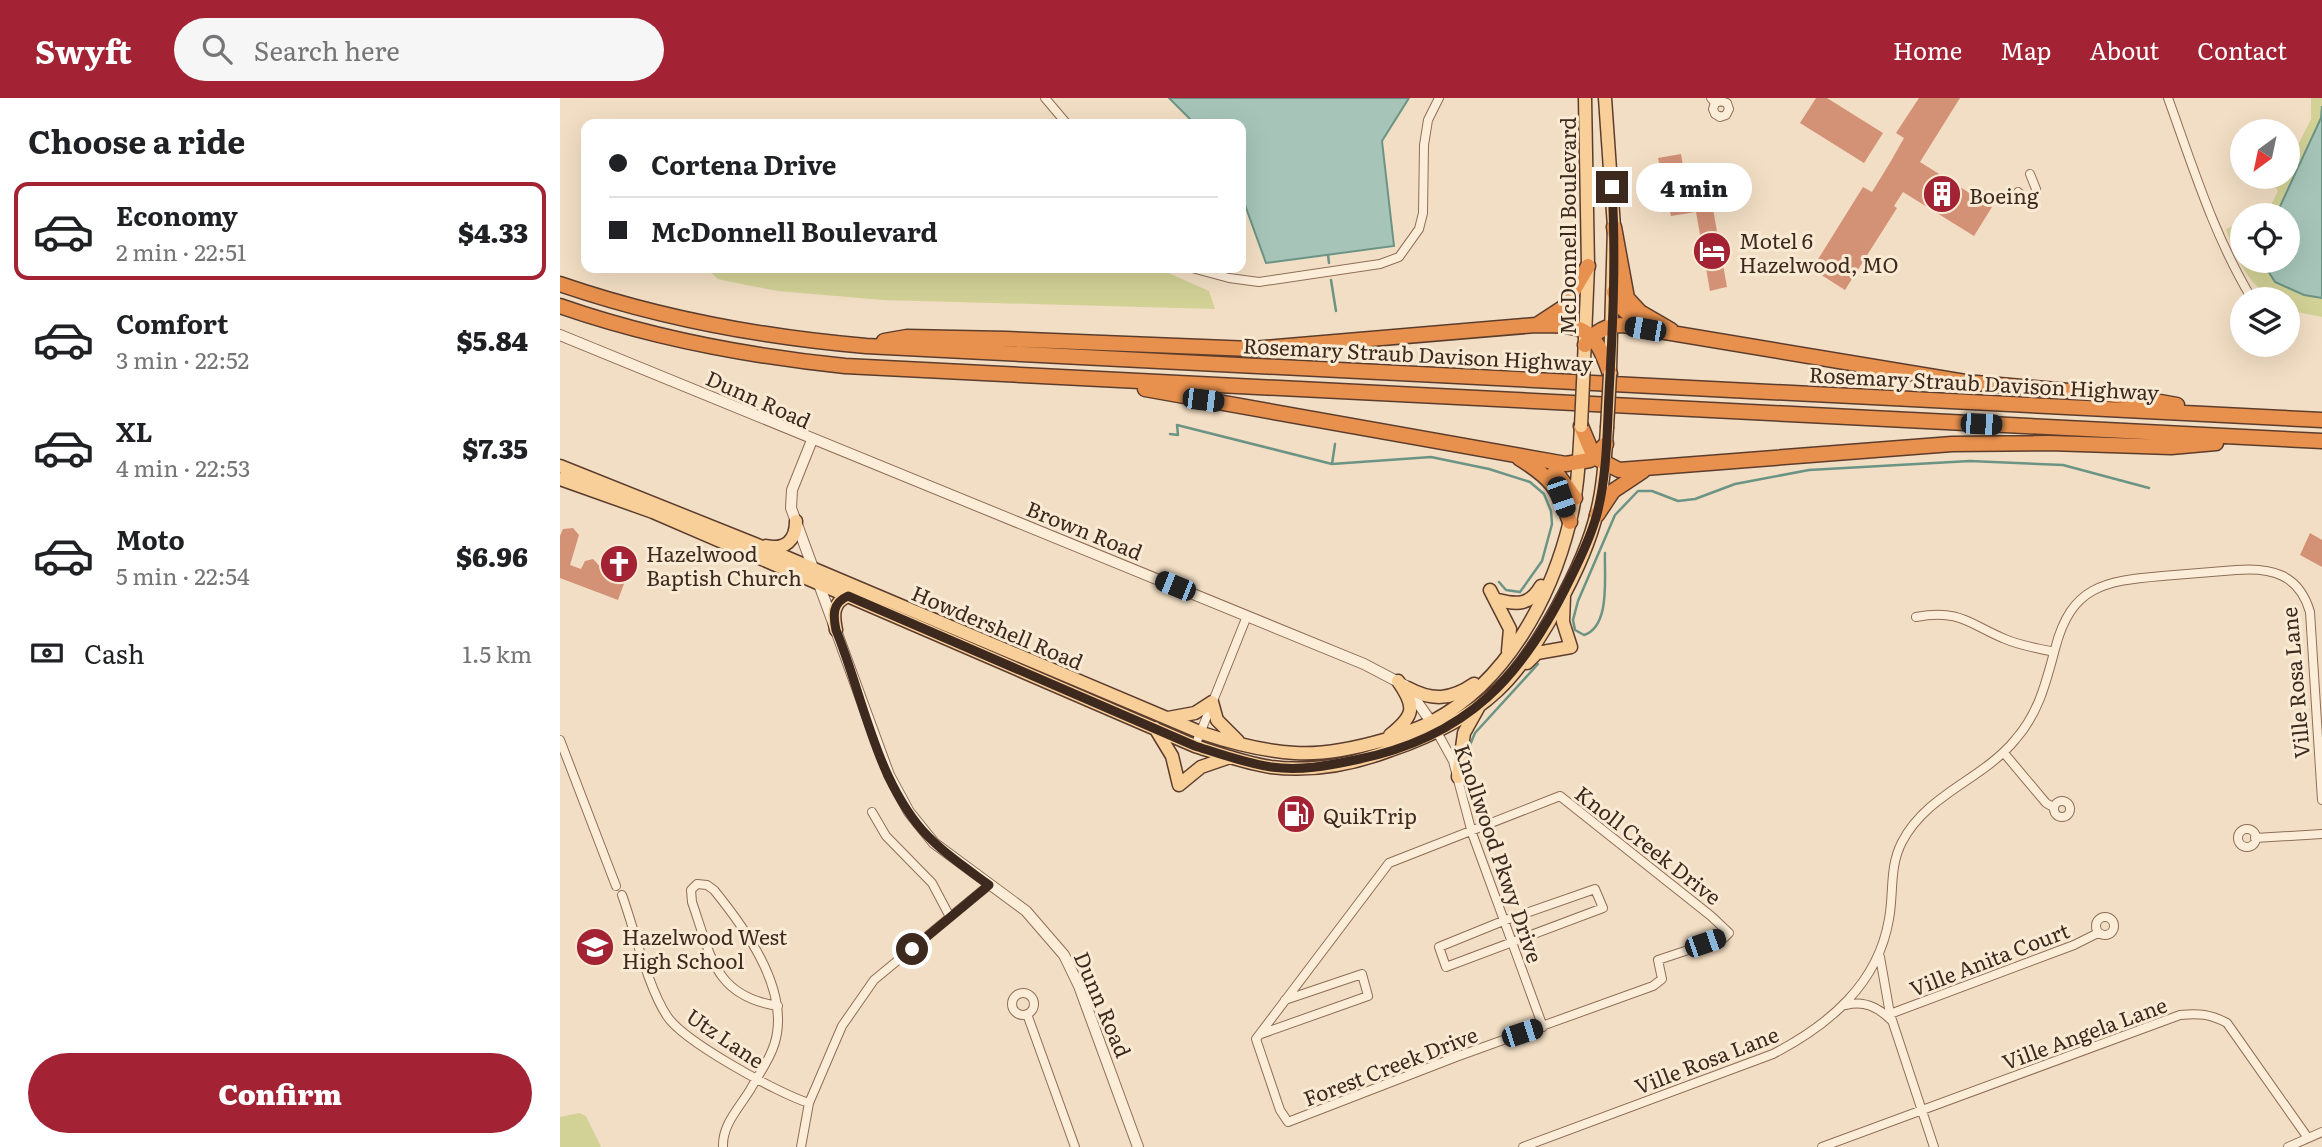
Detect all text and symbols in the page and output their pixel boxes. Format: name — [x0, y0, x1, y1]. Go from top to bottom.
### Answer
search box — [174, 18, 664, 81]
text: Swyft — [35, 25, 132, 74]
icon: search — [198, 30, 236, 68]
text: Search here — [254, 30, 400, 69]
text: Home — [1893, 32, 1962, 67]
text: Map — [2000, 32, 2051, 67]
text: About — [2089, 32, 2159, 67]
text: Contact — [2197, 32, 2287, 67]
text: Choose a ride — [28, 116, 245, 164]
street label: McDonnell Boulevard — [1551, 117, 1582, 335]
north arrow — [2230, 119, 2300, 189]
map controls — [2230, 119, 2300, 357]
text: Cortena Drive — [651, 144, 837, 183]
callout: 4 min — [1636, 162, 1752, 212]
text: 4 min — [1660, 170, 1728, 204]
route end — [1596, 171, 1628, 203]
building icon: Boeing — [1921, 173, 1963, 215]
place label: Boeing — [1969, 179, 2039, 210]
text: Economy — [116, 195, 238, 234]
icon: car — [32, 200, 95, 263]
button: locate — [2230, 203, 2300, 273]
text: McDonnell Boulevard — [651, 211, 938, 250]
text: $4.33 — [458, 212, 528, 251]
place label: Motel 6 Hazelwood, MO — [1739, 224, 1898, 279]
hotel icon: Motel 6 Hazelwood, MO — [1691, 230, 1733, 272]
text: 2 min · 22:51 — [116, 234, 246, 268]
button: layers — [2230, 287, 2300, 357]
text: Comfort — [116, 303, 228, 342]
icon: car — [32, 308, 95, 371]
car — [1623, 315, 1668, 343]
text: $5.84 — [456, 320, 528, 359]
street label: Rosemary Straub Davison Highway — [1242, 328, 1595, 378]
text: 3 min · 22:52 — [116, 342, 249, 376]
street label: Rosemary Straub Davison Highway — [1808, 357, 2161, 407]
street label: Dunn Road — [701, 361, 817, 435]
car — [1181, 387, 1226, 413]
text: XL — [116, 411, 153, 450]
car — [1960, 412, 2003, 436]
icon: car — [32, 416, 95, 479]
text: $7.35 — [462, 428, 528, 467]
text: 4 min · 22:53 — [116, 450, 250, 484]
car — [1545, 474, 1578, 520]
street label: Brown Road — [1022, 492, 1148, 566]
text: Moto — [116, 519, 185, 558]
icon: car — [32, 524, 95, 587]
text: $6.96 — [456, 536, 528, 575]
place label: Hazelwood Baptish Church — [646, 537, 802, 592]
church icon: Hazelwood Baptish Church — [598, 543, 640, 585]
text: 5 min · 22:54 — [116, 558, 250, 592]
car — [1152, 568, 1199, 604]
street label: Howdershell Road — [907, 576, 1089, 676]
street label: Ville Rosa Lane — [2272, 606, 2316, 760]
text: Cash — [84, 633, 145, 672]
icon: cash — [28, 634, 66, 672]
text: 1.5 km — [462, 636, 532, 670]
street label: Knollwood Pkwy Drive — [1448, 739, 1552, 967]
street label: Knoll Creek Drive — [1569, 777, 1729, 911]
fuel station icon: QuikTrip — [1275, 793, 1317, 835]
place label: QuikTrip — [1323, 799, 1417, 830]
street label: Ville Anita Court — [1905, 913, 2074, 1003]
place label: Hazelwood West High School — [622, 920, 788, 975]
school or university icon: Hazelwood West High School — [574, 926, 616, 968]
car — [1682, 926, 1729, 960]
route start — [896, 933, 928, 965]
street label: Dunn Road — [1068, 946, 1140, 1062]
street label: Ville Angela Lane — [1997, 988, 2171, 1076]
street label: Utz Lane — [681, 999, 771, 1075]
street label: Forest Creek Drive — [1298, 1017, 1482, 1113]
car — [1499, 1017, 1546, 1049]
street label: Ville Rosa Lane — [1630, 1017, 1783, 1101]
button: Confirm — [28, 1053, 532, 1133]

